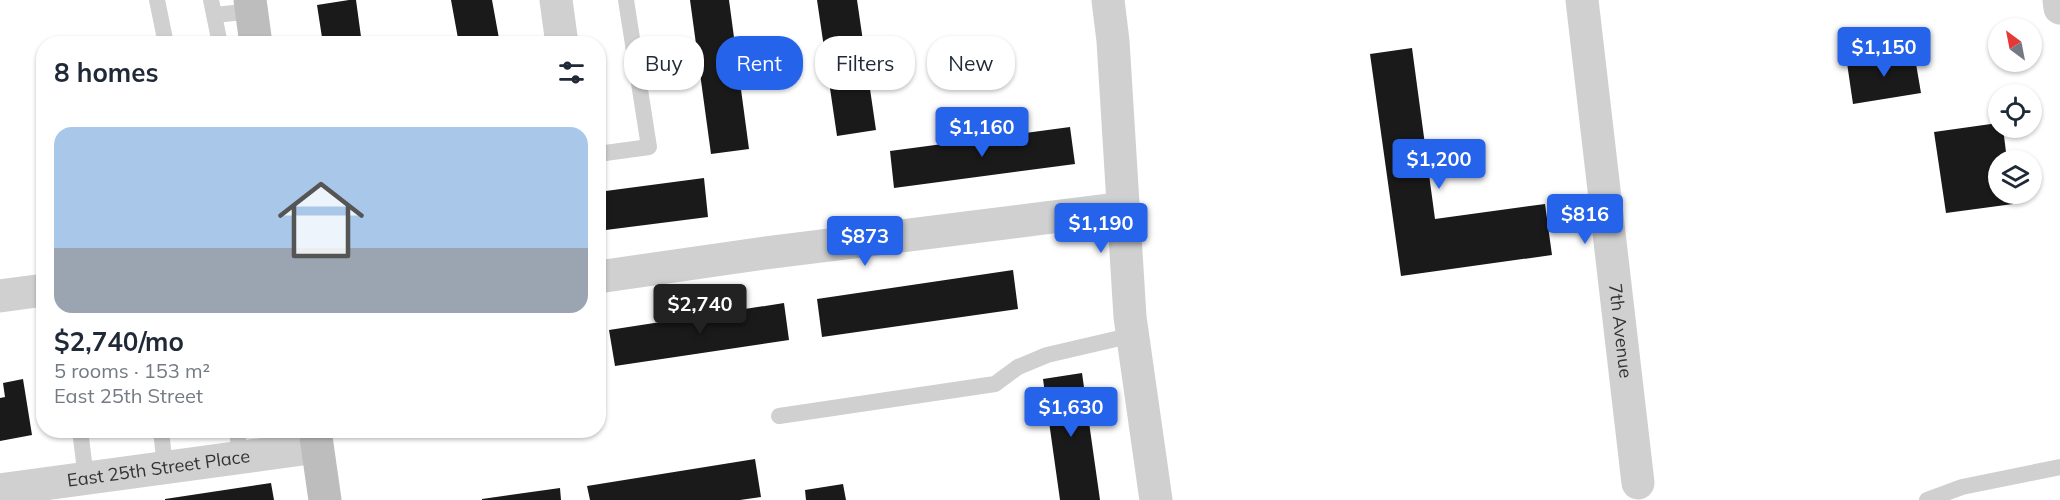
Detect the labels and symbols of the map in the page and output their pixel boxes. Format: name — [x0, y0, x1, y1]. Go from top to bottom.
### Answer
north arrow — [1988, 18, 2042, 72]
pin: $1,150 — [1835, 27, 1933, 78]
pin: $1,160 — [933, 107, 1031, 158]
pin: $1,200 — [1390, 139, 1488, 190]
pin: $816 — [1549, 194, 1621, 245]
pin: $1,190 — [1052, 203, 1150, 254]
pin: $873 — [829, 216, 901, 267]
street label: 7th Avenue — [1604, 282, 1638, 379]
pin: $2,740 — [651, 284, 749, 335]
pin: $1,630 — [1022, 387, 1120, 438]
street label: East 25th Street Place — [66, 444, 251, 492]

